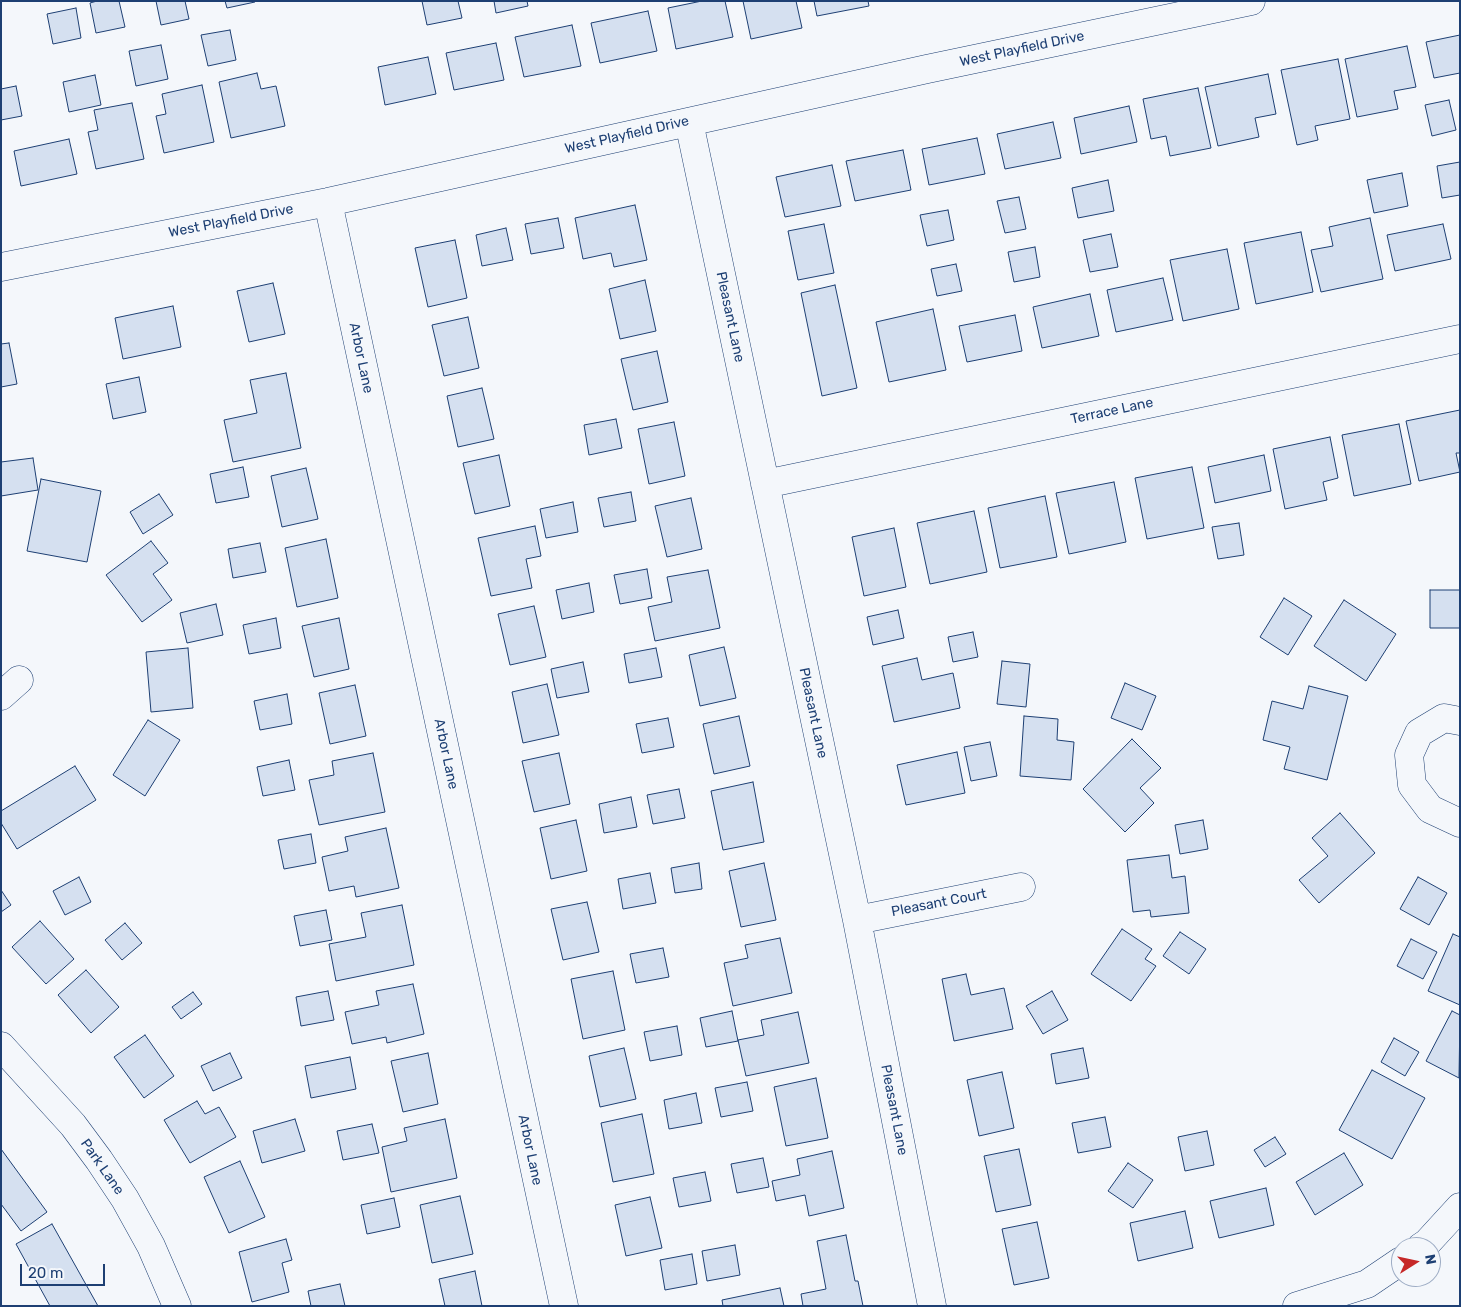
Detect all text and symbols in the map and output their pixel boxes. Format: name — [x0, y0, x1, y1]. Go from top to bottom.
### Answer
street label: West Playfield Drive — [958, 28, 1086, 70]
street label: West Playfield Drive — [563, 113, 691, 157]
street label: West Playfield Drive — [167, 201, 295, 241]
street label: Pleasant Lane — [712, 270, 748, 364]
street label: Arbor Lane — [345, 321, 377, 395]
street label: Terrace Lane — [1069, 394, 1155, 428]
street label: Pleasant Lane — [795, 666, 831, 760]
street label: Arbor Lane — [430, 717, 462, 791]
street label: Pleasant Court — [890, 886, 988, 920]
street label: Pleasant Lane — [877, 1063, 911, 1157]
street label: Arbor Lane — [514, 1113, 546, 1187]
street label: Park Lane — [77, 1136, 127, 1198]
north arrow — [1391, 1237, 1441, 1287]
text: N — [1421, 1253, 1440, 1266]
scale bar — [22, 1254, 108, 1286]
text: 20 m — [28, 1264, 63, 1282]

